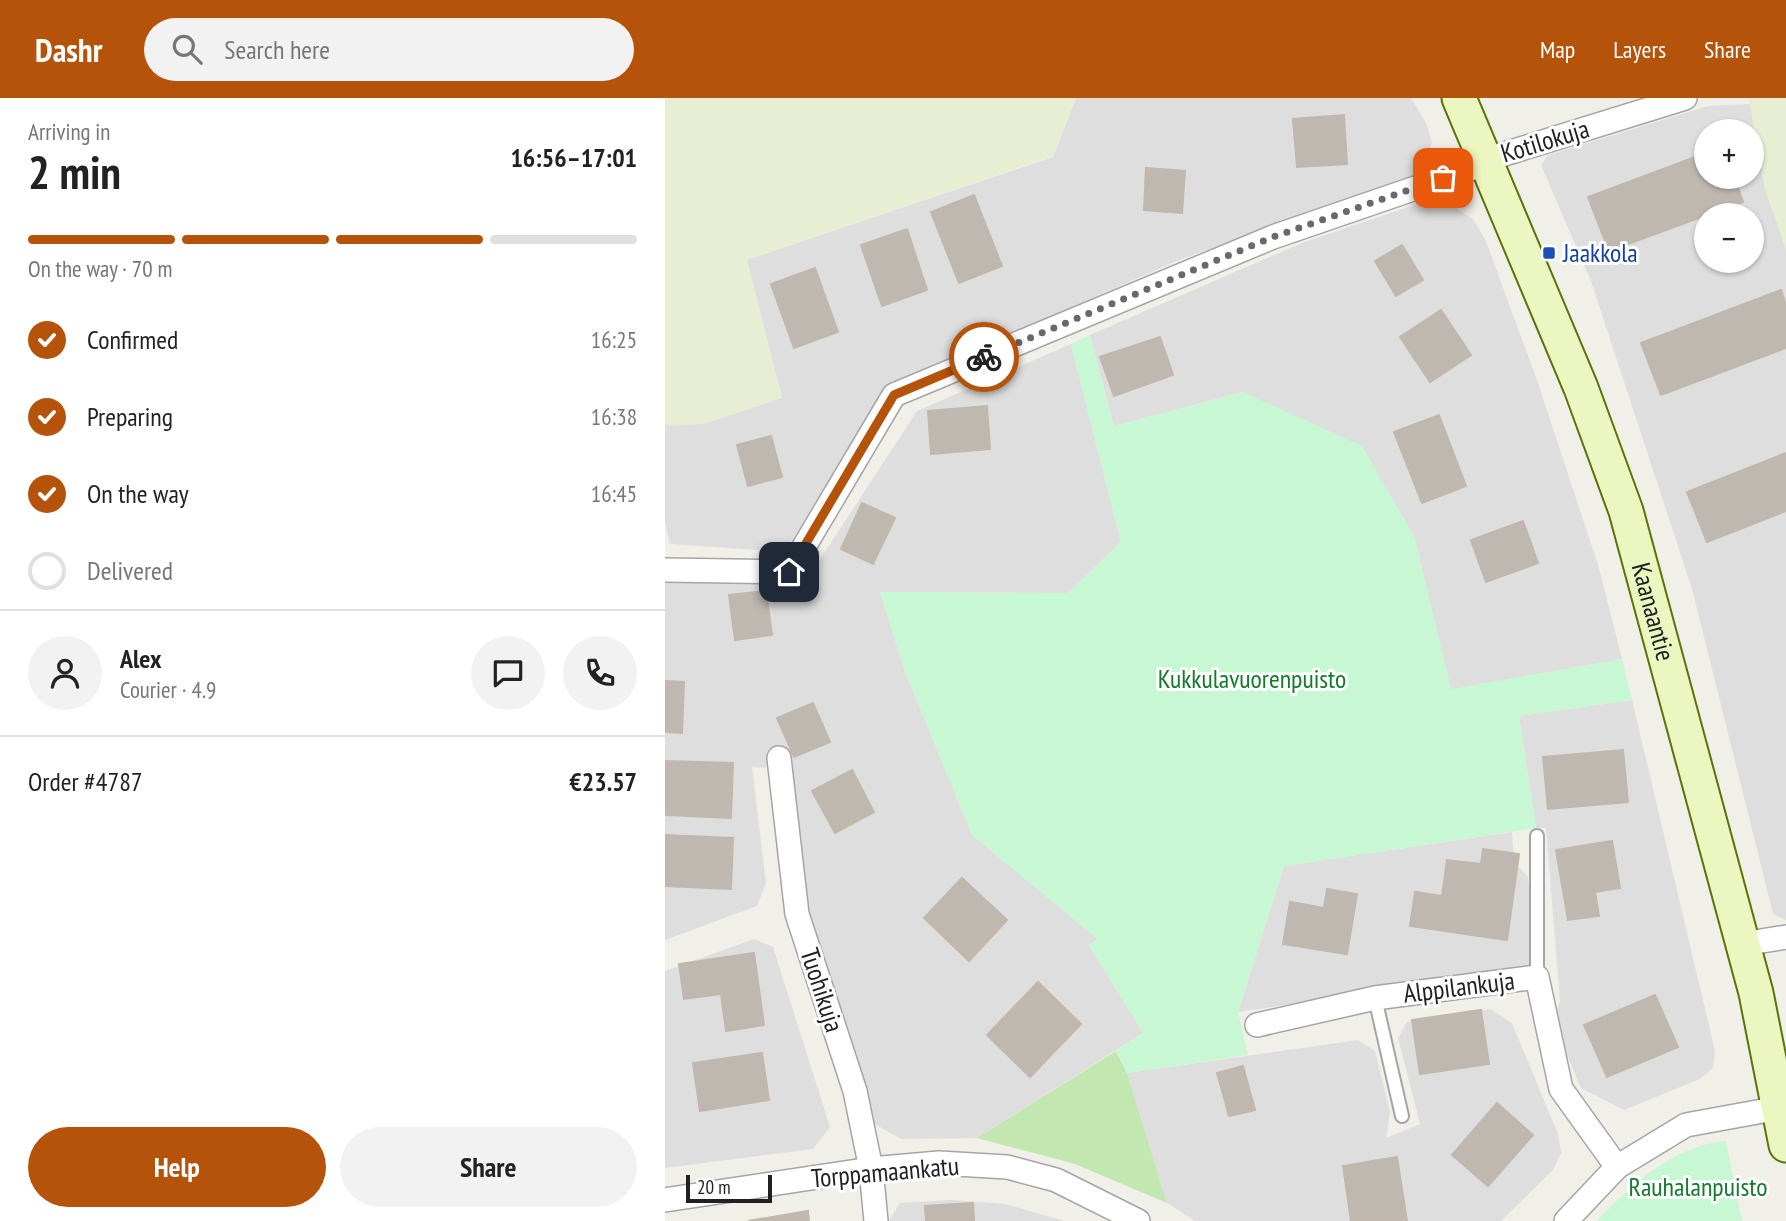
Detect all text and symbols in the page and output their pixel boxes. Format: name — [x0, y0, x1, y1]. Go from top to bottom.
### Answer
search box — [144, 18, 634, 81]
text: Dashr — [35, 28, 102, 71]
icon: search — [168, 30, 206, 68]
text: Search here — [224, 33, 330, 66]
text: Map — [1540, 34, 1575, 65]
text: Layers — [1613, 34, 1666, 65]
text: Share — [1704, 34, 1751, 65]
street label: Kotilokuja — [1497, 112, 1593, 170]
text: Arriving in — [28, 117, 110, 146]
map controls — [1694, 119, 1764, 273]
button: + — [1694, 119, 1764, 189]
text: 16:56–17:01 — [510, 141, 637, 174]
text: 2 min — [28, 142, 121, 202]
pin — [1413, 148, 1473, 208]
icon: bag — [1424, 159, 1462, 197]
button: − — [1694, 203, 1764, 273]
place label: Jaakkola — [1562, 236, 1638, 269]
marker: Jaakkola — [1541, 245, 1557, 261]
text: On the way · 70 m — [28, 254, 172, 283]
icon: check — [28, 321, 66, 359]
courier — [949, 322, 1019, 392]
text: Confirmed — [87, 323, 178, 356]
text: 16:25 — [591, 325, 637, 354]
icon: bike — [965, 338, 1003, 376]
icon: check — [28, 398, 66, 436]
text: Preparing — [87, 400, 173, 433]
text: 16:38 — [591, 402, 637, 431]
icon: check — [28, 475, 66, 513]
text: On the way — [87, 477, 189, 510]
text: 16:45 — [591, 479, 637, 508]
pin — [759, 542, 819, 602]
icon: home — [770, 553, 808, 591]
text: Delivered — [87, 554, 173, 587]
street label: Kaanaantie — [1625, 559, 1683, 664]
button: person — [28, 636, 102, 710]
button: chat — [471, 636, 545, 710]
button: phone — [563, 636, 637, 710]
text: Alex — [120, 642, 161, 675]
park label: Kukkulavuorenpuisto — [1158, 662, 1346, 695]
text: Courier · 4.9 — [120, 675, 216, 704]
text: Order #4787 — [28, 765, 143, 798]
text: €23.57 — [569, 765, 637, 798]
street label: Tuohikuja — [793, 944, 852, 1036]
street label: Alppilankuja — [1401, 963, 1516, 1010]
button: Help — [28, 1127, 326, 1207]
button: Share — [340, 1127, 637, 1207]
street label: Torppamaankatu — [810, 1149, 960, 1194]
park label: Rauhalanpuisto — [1628, 1170, 1768, 1203]
scale bar — [686, 1172, 772, 1204]
text: 20 m — [697, 1175, 731, 1199]

